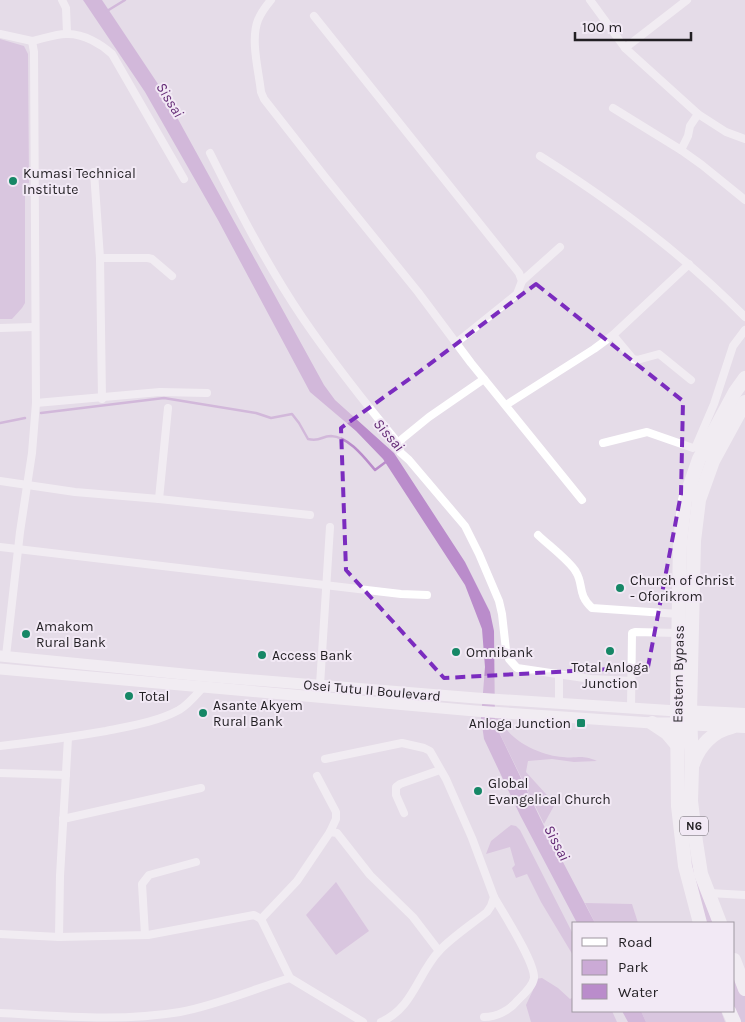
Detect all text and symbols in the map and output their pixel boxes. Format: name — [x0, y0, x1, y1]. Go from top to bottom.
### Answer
scale bar — [575, 10, 691, 42]
text: 100 m — [582, 18, 622, 36]
water label: Sissai — [152, 79, 188, 121]
place label: Kumasi Technical Institute — [23, 165, 136, 198]
marker: Kumasi Technical Institute — [7, 175, 19, 187]
water label: Sissai — [370, 415, 408, 455]
place label: Church of Christ - Oforikrom — [630, 572, 734, 605]
marker: Church of Christ - Oforikrom — [614, 582, 626, 594]
place label: Amakom Rural Bank — [36, 618, 106, 651]
street label: Eastern Bypass — [669, 625, 688, 723]
marker: Amakom Rural Bank — [20, 628, 32, 640]
place label: Omnibank — [466, 644, 533, 661]
marker: Total Anloga Junction — [604, 645, 616, 657]
marker: Omnibank — [450, 646, 462, 658]
place label: Access Bank — [272, 647, 353, 664]
marker: Access Bank — [256, 649, 268, 661]
place label: Total Anloga Junction — [571, 659, 649, 692]
street label: Osei Tutu II Boulevard — [303, 676, 441, 705]
place label: Total — [139, 688, 169, 705]
marker: Total — [123, 690, 135, 702]
place label: Asante Akyem Rural Bank — [213, 697, 303, 730]
marker: Asante Akyem Rural Bank — [197, 707, 209, 719]
place label: Anloga Junction — [469, 715, 571, 732]
marker: Anloga Junction — [575, 717, 587, 729]
place label: Global Evangelical Church — [488, 775, 611, 808]
marker: Global Evangelical Church — [472, 785, 484, 797]
road number: N6 — [680, 816, 708, 836]
water label: Sissai — [540, 822, 574, 864]
legend — [572, 922, 735, 1012]
text: Road — [618, 933, 653, 951]
text: Park — [618, 958, 648, 976]
text: Water — [618, 983, 659, 1001]

